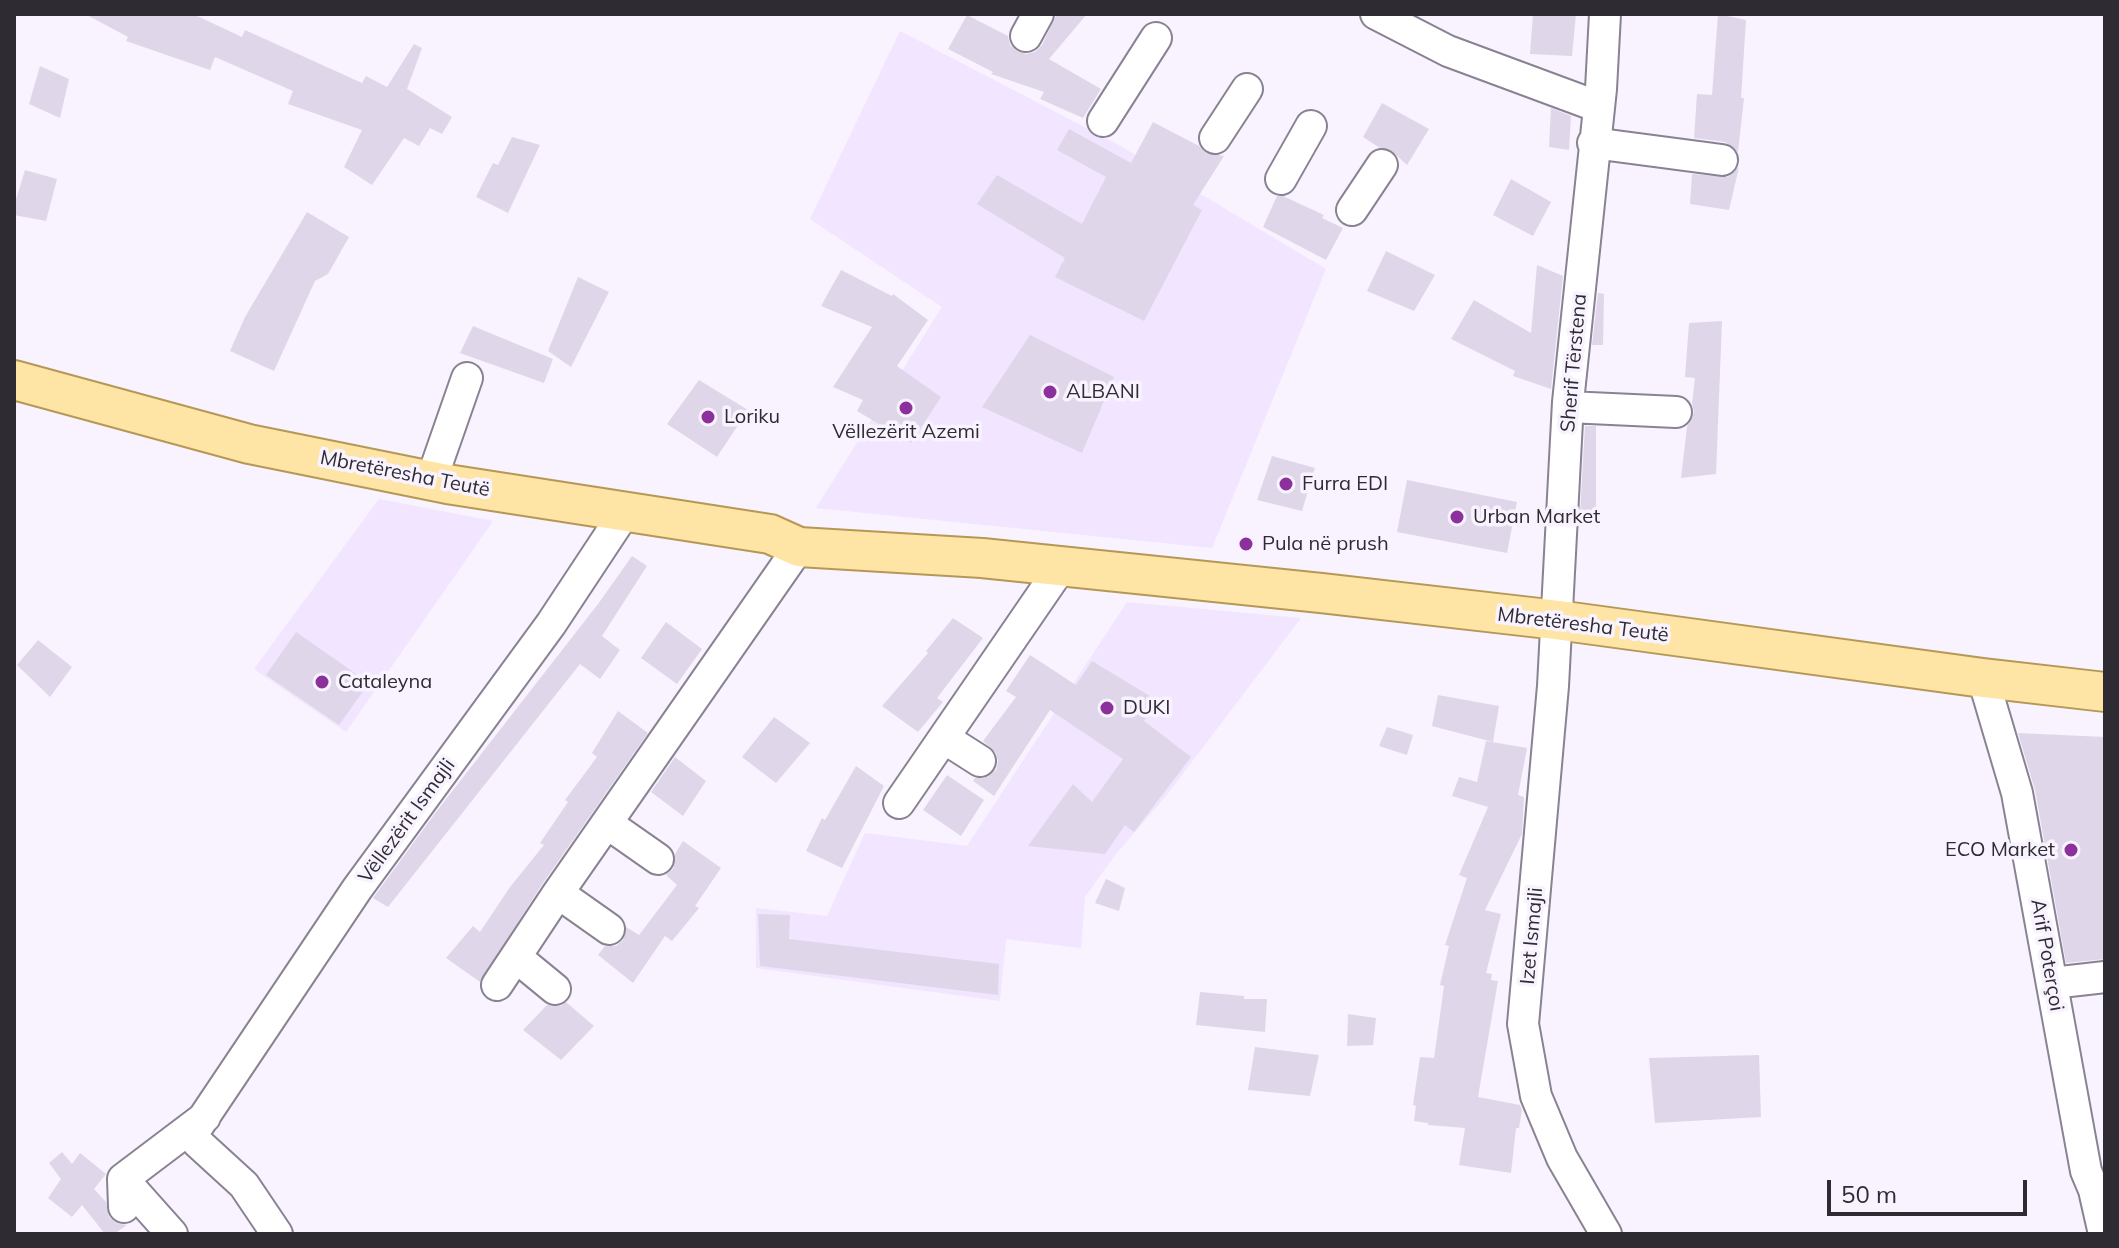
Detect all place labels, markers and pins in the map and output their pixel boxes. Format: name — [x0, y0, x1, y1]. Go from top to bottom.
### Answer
place label: ALBANI — [1066, 380, 1140, 404]
marker: ALBANI — [1041, 383, 1059, 401]
marker: Vëllezërit Azemi — [897, 399, 915, 417]
place label: Loriku — [724, 405, 780, 429]
marker: Loriku — [699, 408, 717, 426]
place label: Vëllezërit Azemi — [832, 420, 980, 444]
place label: Furra EDI — [1302, 472, 1388, 496]
marker: Furra EDI — [1277, 475, 1295, 493]
place label: Urban Market — [1473, 505, 1600, 529]
marker: Urban Market — [1448, 508, 1466, 526]
place label: Pula në prush — [1262, 532, 1389, 556]
marker: Pula në prush — [1237, 535, 1255, 553]
place label: Cataleyna — [338, 670, 432, 694]
marker: Cataleyna — [313, 673, 331, 691]
place label: DUKI — [1123, 696, 1170, 720]
marker: DUKI — [1098, 699, 1116, 717]
place label: ECO Market — [1945, 838, 2055, 862]
marker: ECO Market — [2062, 841, 2080, 859]

